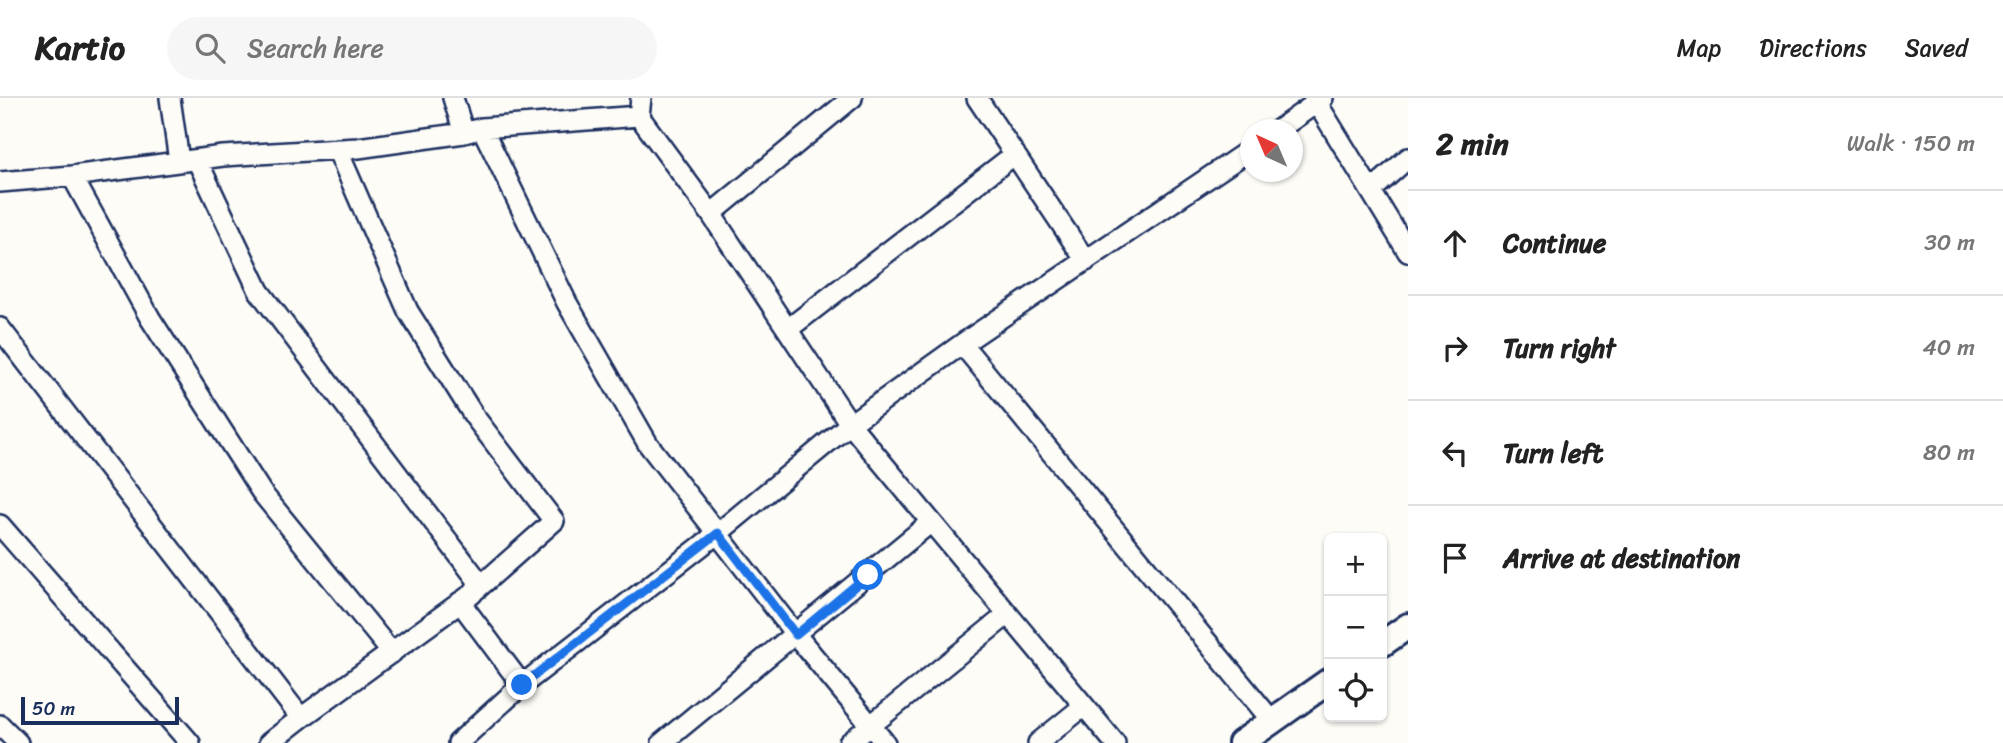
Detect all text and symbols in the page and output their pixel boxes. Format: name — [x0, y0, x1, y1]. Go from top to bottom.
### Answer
search box — [167, 17, 657, 80]
text: Kartio — [35, 19, 125, 77]
text: Search here — [247, 25, 384, 71]
text: Map — [1677, 27, 1721, 69]
text: Directions — [1759, 27, 1867, 69]
text: Saved — [1905, 27, 1968, 69]
icon: search — [191, 29, 229, 67]
text: 2 min — [1436, 117, 1509, 171]
north arrow — [1240, 119, 1303, 182]
text: Walk · 150 m — [1847, 123, 1975, 164]
text: Continue — [1503, 220, 1606, 266]
text: 30 m — [1924, 222, 1975, 263]
icon: ahead — [1436, 224, 1474, 262]
text: Turn right — [1503, 325, 1616, 371]
text: 40 m — [1922, 327, 1975, 368]
icon: right — [1436, 329, 1474, 367]
text: Turn left — [1503, 430, 1603, 476]
text: 80 m — [1923, 432, 1975, 473]
icon: left — [1436, 434, 1474, 472]
map controls — [1324, 533, 1387, 722]
button: + — [1324, 533, 1387, 596]
text: Arrive at destination — [1503, 535, 1740, 581]
icon: arrive — [1436, 539, 1474, 577]
route start — [852, 559, 883, 590]
button: − — [1324, 596, 1387, 659]
button: locate — [1324, 659, 1387, 722]
route end — [506, 669, 537, 700]
text: 50 m — [32, 692, 75, 725]
scale bar — [21, 694, 178, 726]

